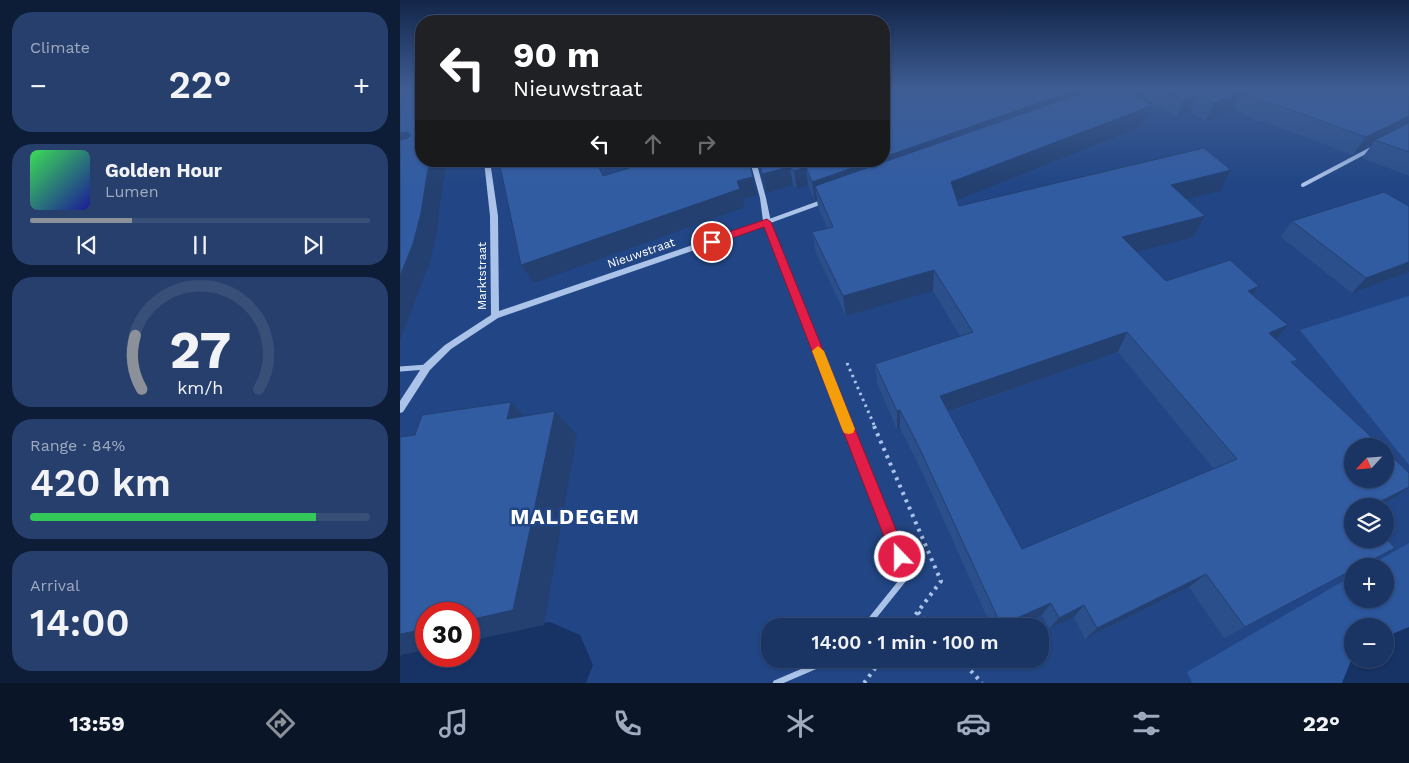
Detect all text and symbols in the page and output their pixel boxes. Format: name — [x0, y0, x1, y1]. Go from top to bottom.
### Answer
text: 90 m — [513, 34, 600, 76]
icon: left — [430, 35, 495, 100]
text: Climate — [30, 38, 90, 57]
text: 22° — [168, 63, 232, 107]
text: − — [30, 69, 47, 102]
text: + — [353, 69, 370, 102]
text: Nieuwstraat — [513, 76, 643, 101]
icon: left — [586, 130, 614, 158]
icon: ahead — [639, 130, 667, 158]
icon: right — [692, 130, 720, 158]
text: Golden Hour — [105, 159, 222, 182]
text: Lumen — [105, 182, 159, 201]
pin — [691, 221, 733, 263]
icon: arrive — [698, 228, 726, 256]
icon: previous — [73, 231, 101, 259]
icon: pause — [186, 231, 214, 259]
icon: next — [299, 231, 327, 259]
street label: Nieuwstraat — [605, 235, 677, 271]
street label: Marktstraat — [475, 242, 489, 310]
text: 27 — [169, 320, 231, 381]
text: km/h — [177, 377, 223, 398]
text: Range · 84% — [30, 436, 125, 455]
north arrow — [1344, 438, 1394, 488]
map controls — [1344, 438, 1394, 668]
text: 420 km — [30, 461, 171, 505]
button: layers — [1344, 498, 1394, 548]
district label: MALDEGEM — [510, 504, 640, 529]
position arrow — [873, 530, 925, 582]
button: + — [1344, 558, 1394, 608]
text: Arrival — [30, 576, 80, 595]
text: 14:00 — [30, 601, 130, 645]
speed limit sign: 30 — [415, 602, 480, 667]
button: − — [1344, 618, 1394, 668]
text: 14:00 · 1 min · 100 m — [812, 631, 998, 654]
icon: directions — [263, 706, 298, 741]
icon: music — [436, 706, 471, 741]
icon: phone — [610, 706, 645, 741]
icon: climate — [783, 706, 818, 741]
icon: car — [956, 706, 991, 741]
icon: filters — [1129, 706, 1164, 741]
text: 13:59 — [69, 711, 125, 736]
text: 22° — [1303, 711, 1340, 736]

